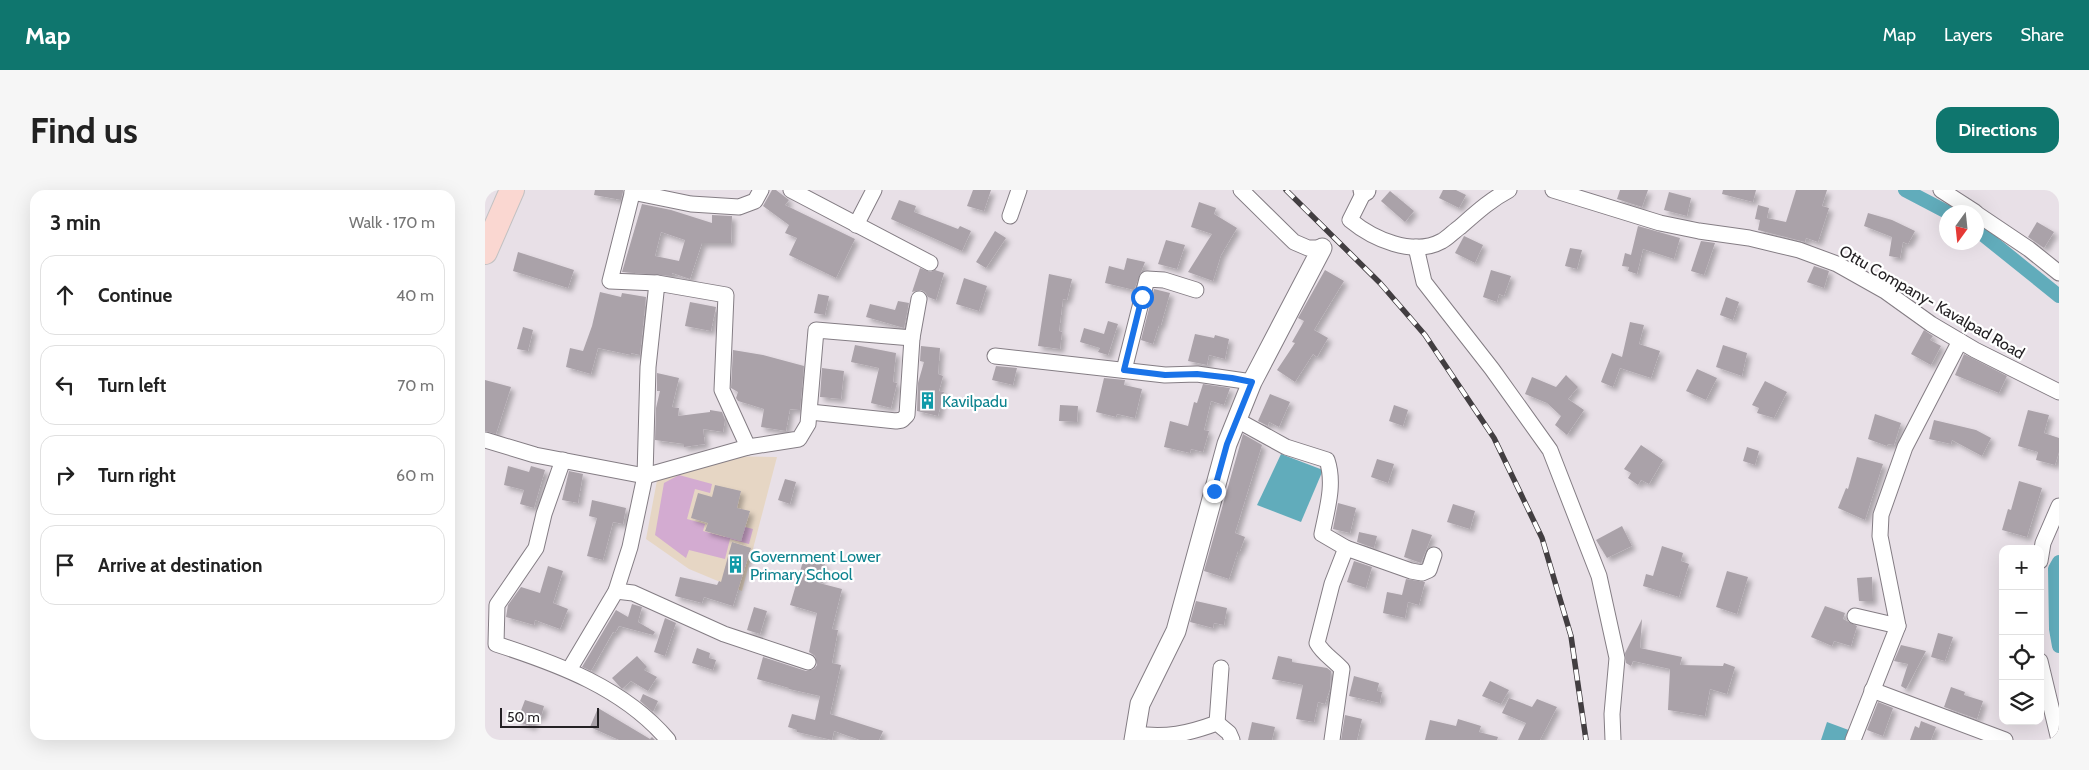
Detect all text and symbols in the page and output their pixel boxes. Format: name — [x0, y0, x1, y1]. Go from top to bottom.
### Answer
text: Map — [25, 21, 71, 50]
text: Map — [1883, 24, 1916, 46]
text: Layers — [1944, 24, 1993, 46]
text: Share — [2021, 24, 2064, 46]
button: Directions — [1936, 107, 2059, 153]
text: Find us — [30, 109, 138, 152]
north arrow — [1939, 205, 1984, 250]
text: 3 min — [50, 210, 101, 235]
text: Walk · 170 m — [349, 213, 435, 232]
street label: Ottu Company- Kavalpad Road — [1836, 241, 2028, 363]
icon: ahead — [51, 281, 79, 309]
text: Continue — [98, 284, 172, 307]
text: 40 m — [396, 286, 434, 305]
route start — [1131, 286, 1154, 309]
icon: left — [51, 371, 79, 399]
text: Turn left — [98, 374, 166, 397]
text: 70 m — [397, 376, 434, 395]
building icon: Kavilpadu — [918, 391, 938, 411]
place label: Kavilpadu — [942, 392, 1007, 411]
icon: right — [51, 461, 79, 489]
text: Turn right — [98, 464, 176, 487]
text: 60 m — [396, 466, 434, 485]
route end — [1203, 480, 1226, 503]
map controls — [1999, 545, 2044, 725]
button: + — [1999, 545, 2044, 590]
place label: Government Lower Primary School — [750, 547, 882, 584]
icon: arrive — [51, 551, 79, 579]
text: Arrive at destination — [98, 554, 262, 577]
building icon: Government Lower Primary School — [726, 555, 746, 575]
button: − — [1999, 590, 2044, 635]
button: locate — [1999, 635, 2044, 680]
button: layers — [1999, 680, 2044, 725]
scale bar — [500, 705, 599, 728]
text: 50 m — [507, 708, 540, 726]

